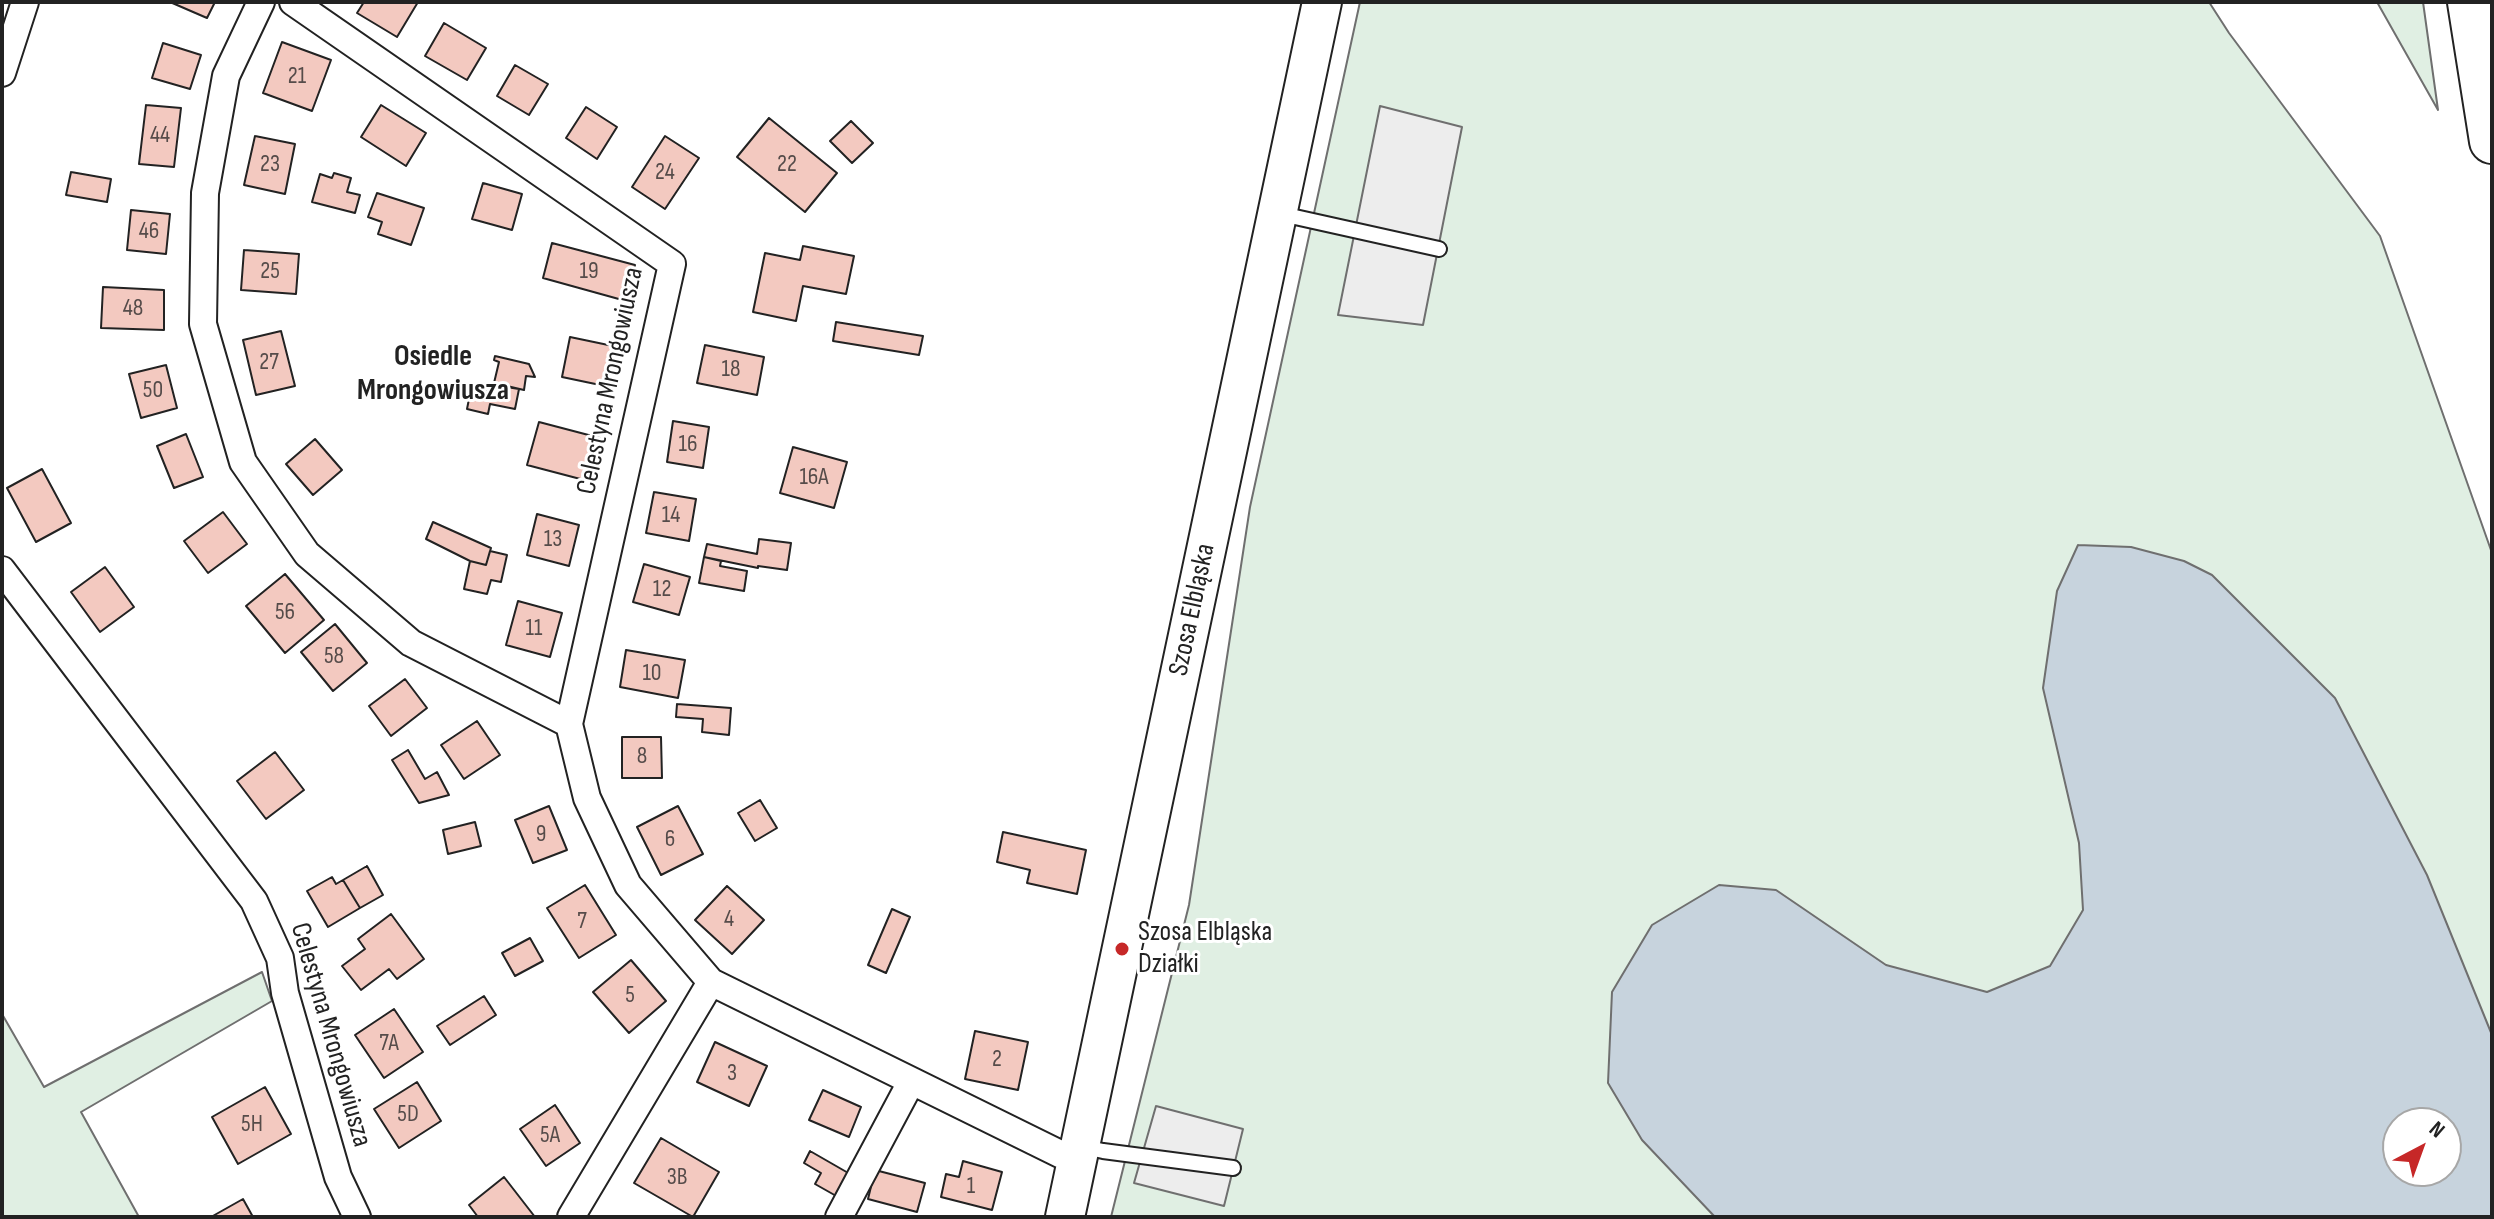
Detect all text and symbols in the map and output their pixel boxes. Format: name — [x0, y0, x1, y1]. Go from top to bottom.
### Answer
house number: 21 — [288, 63, 306, 91]
house number: 44 — [150, 122, 170, 150]
house number: 23 — [260, 151, 280, 179]
house number: 22 — [777, 151, 797, 179]
house number: 24 — [655, 159, 675, 187]
house number: 46 — [139, 218, 159, 246]
house number: 25 — [260, 258, 280, 286]
house number: 19 — [579, 258, 599, 286]
street label: Celestyna Mrongowiusza — [571, 264, 651, 498]
house number: 48 — [123, 295, 143, 323]
district label: Osiedle Mrongowiusza — [357, 339, 509, 410]
house number: 27 — [259, 349, 279, 377]
house number: 18 — [722, 356, 740, 384]
house number: 50 — [143, 377, 163, 405]
house number: 16 — [679, 431, 697, 459]
house number: 16A — [799, 464, 829, 492]
house number: 14 — [662, 502, 680, 530]
house number: 13 — [544, 526, 562, 554]
street label: Szosa Elbląska — [1163, 541, 1223, 679]
house number: 12 — [653, 576, 671, 604]
house number: 56 — [275, 599, 295, 627]
house number: 11 — [526, 615, 542, 643]
house number: 58 — [324, 643, 344, 671]
house number: 10 — [642, 660, 662, 688]
house number: 8 — [637, 743, 647, 771]
house number: 9 — [536, 821, 546, 849]
house number: 6 — [665, 826, 675, 854]
house number: 4 — [724, 906, 734, 934]
house number: 7 — [577, 908, 587, 936]
place label: Szosa Elbląska Działki — [1138, 916, 1272, 982]
street label: Celestyna Mrongowiusza — [282, 919, 378, 1151]
marker: Szosa Elbląska Działki — [1113, 940, 1131, 958]
house number: 5 — [625, 982, 635, 1010]
house number: 7A — [379, 1030, 399, 1058]
house number: 2 — [992, 1046, 1002, 1074]
house number: 3 — [727, 1060, 737, 1088]
house number: 5D — [397, 1101, 419, 1129]
north arrow — [2382, 1107, 2462, 1187]
house number: 5H — [241, 1111, 263, 1139]
text: N — [2423, 1116, 2450, 1144]
house number: 5A — [540, 1122, 560, 1150]
house number: 3B — [667, 1164, 687, 1192]
house number: 1 — [967, 1173, 975, 1201]

